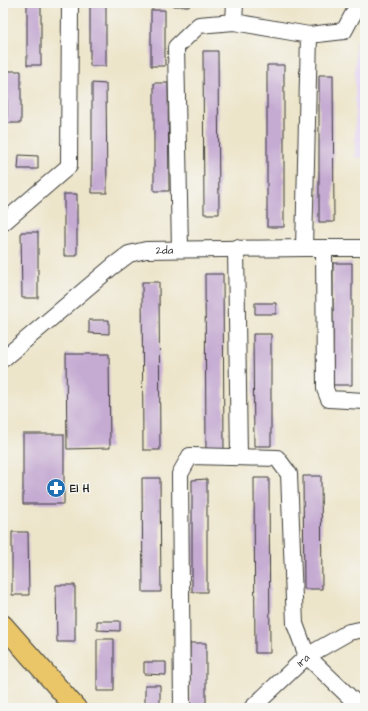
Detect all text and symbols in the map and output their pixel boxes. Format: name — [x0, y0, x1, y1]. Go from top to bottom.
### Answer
street label: 2da — [156, 243, 174, 258]
pharmacy icon: El H — [45, 477, 67, 499]
place label: El H — [70, 481, 90, 496]
street label: 1ra — [293, 650, 313, 670]

